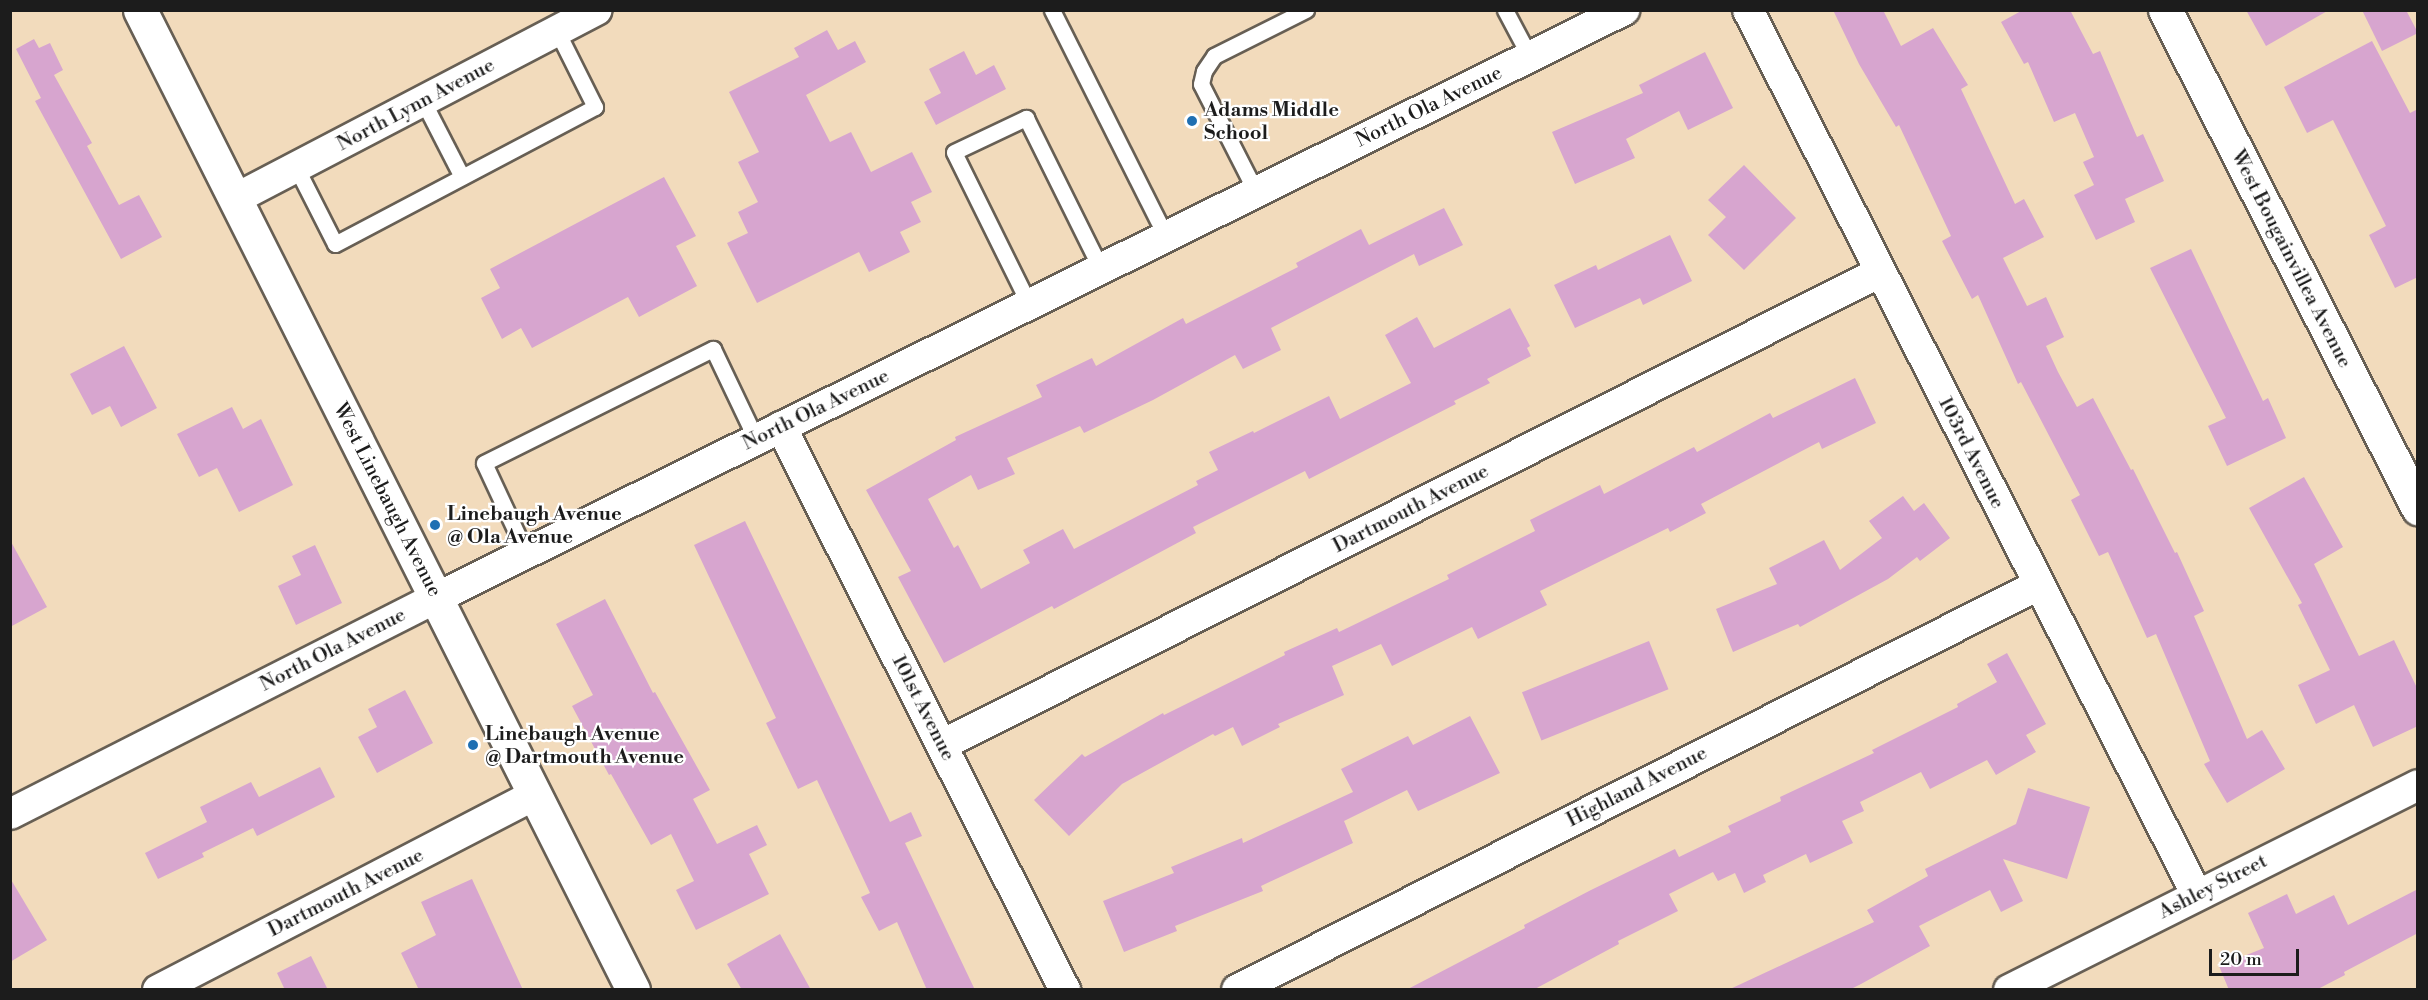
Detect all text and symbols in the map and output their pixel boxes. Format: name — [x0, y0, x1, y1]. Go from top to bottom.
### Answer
street label: North Lynn Avenue — [333, 53, 499, 157]
street label: North Ola Avenue — [1352, 61, 1506, 153]
place label: Adams Middle School — [1204, 98, 1339, 145]
marker: Adams Middle School — [1185, 114, 1199, 128]
street label: West Bougainvillea Avenue — [2226, 146, 2356, 372]
street label: North Ola Avenue — [739, 364, 893, 456]
street label: 103rd Avenue — [1933, 393, 2009, 513]
street label: West Linebaugh Avenue — [328, 399, 446, 601]
street label: Dartmouth Avenue — [1329, 459, 1493, 559]
place label: Linebaugh Avenue @ Ola Avenue — [447, 502, 622, 549]
marker: Linebaugh Avenue @ Ola Avenue — [428, 518, 442, 532]
street label: North Ola Avenue — [256, 603, 410, 697]
street label: 101st Avenue — [886, 651, 960, 765]
place label: Linebaugh Avenue @ Dartmouth Avenue — [485, 722, 684, 769]
marker: Linebaugh Avenue @ Dartmouth Avenue — [466, 738, 480, 752]
street label: Highland Avenue — [1563, 741, 1711, 833]
street label: Dartmouth Avenue — [264, 843, 428, 943]
street label: Ashley Street — [2155, 849, 2271, 925]
scale bar — [2212, 937, 2302, 975]
text: 20 m — [2220, 948, 2262, 971]

